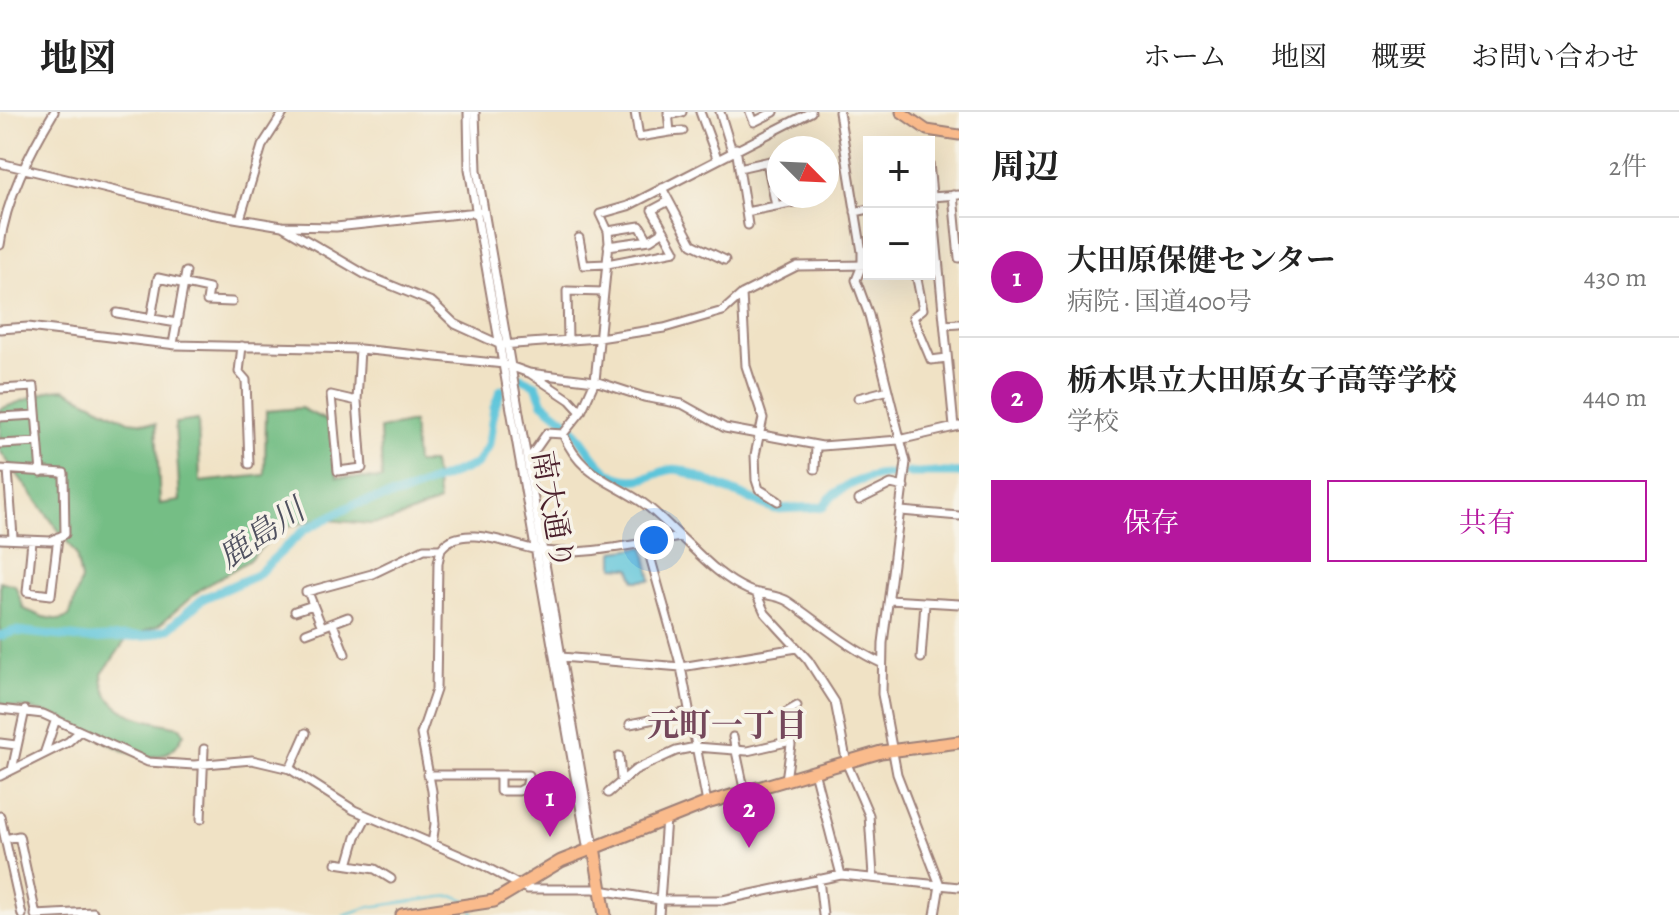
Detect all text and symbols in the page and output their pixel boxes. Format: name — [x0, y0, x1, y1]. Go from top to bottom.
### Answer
text: 地図 — [40, 32, 116, 84]
text: ホーム — [1143, 38, 1227, 76]
text: 地図 — [1271, 38, 1327, 76]
text: 概要 — [1371, 38, 1427, 76]
text: お問い合わせ — [1471, 38, 1639, 76]
north arrow — [767, 136, 839, 208]
map controls — [863, 136, 935, 280]
button: + — [863, 136, 935, 208]
text: 周辺 — [991, 143, 1059, 190]
text: 2件 — [1609, 149, 1647, 184]
button: − — [863, 208, 935, 280]
text: 大田原保健センター — [1067, 240, 1336, 280]
text: 1 — [1012, 260, 1022, 295]
text: 430 m — [1584, 260, 1647, 295]
text: 病院 · 国道400号 — [1067, 284, 1252, 319]
text: 栃木県立大田原女子高等学校 — [1067, 360, 1457, 400]
text: 2 — [1011, 380, 1023, 415]
text: 440 m — [1583, 380, 1647, 415]
text: 学校 — [1067, 404, 1119, 439]
street label: 南大通り — [523, 447, 583, 573]
button: 保存 — [991, 480, 1311, 562]
button: 共有 — [1327, 480, 1647, 562]
water label: 鹿島川 — [209, 486, 316, 578]
your location — [634, 520, 674, 560]
district label: 元町一丁目 — [647, 703, 807, 747]
pin: 1 — [524, 771, 576, 837]
pin: 2 — [723, 782, 775, 848]

